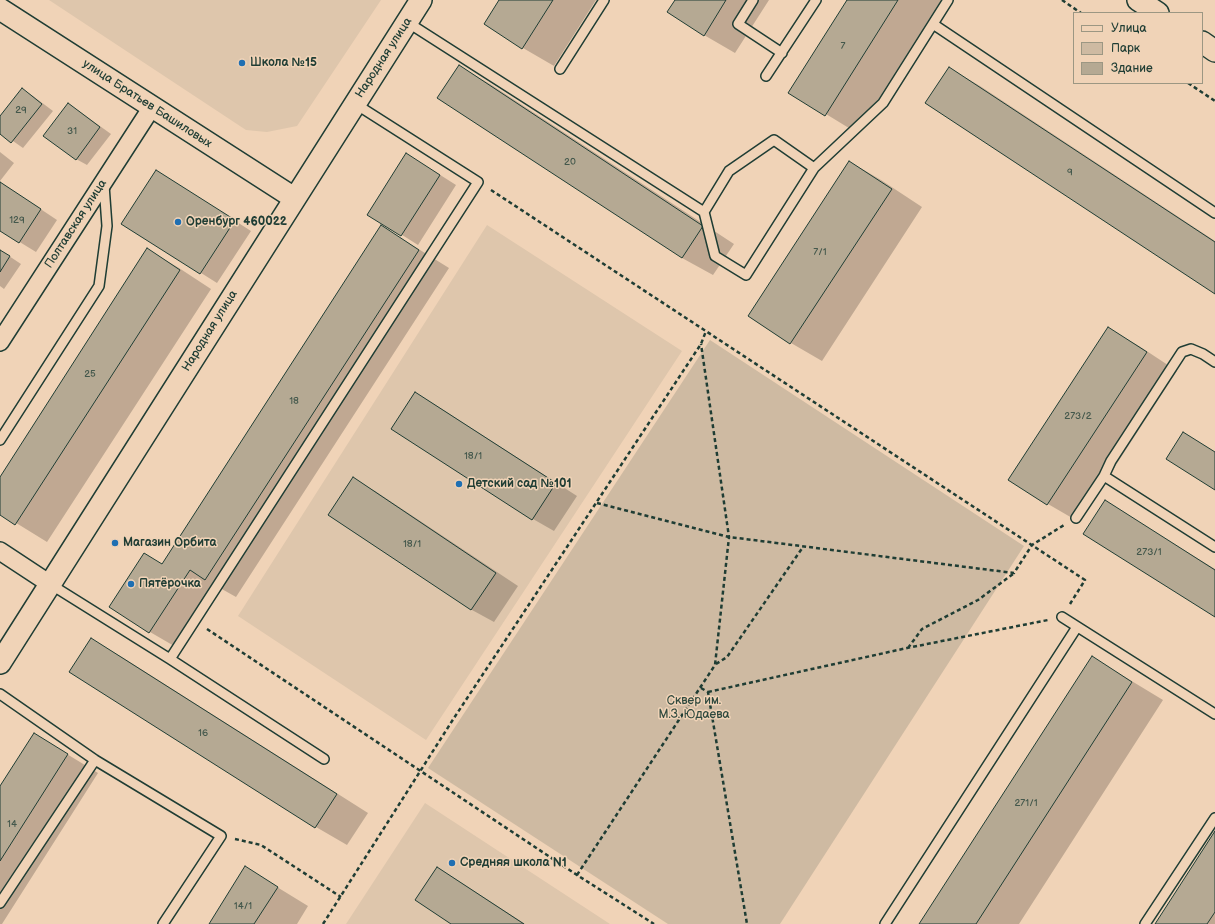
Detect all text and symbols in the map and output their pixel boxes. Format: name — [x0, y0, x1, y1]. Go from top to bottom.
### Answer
legend — [1073, 12, 1203, 84]
street label: Народная улица — [353, 15, 415, 101]
text: Улица — [1111, 21, 1147, 36]
house number: 7 — [841, 40, 845, 52]
text: Парк — [1111, 41, 1140, 56]
place label: Школа №15 — [250, 56, 317, 70]
street label: улица Братьев Башиловых — [80, 57, 214, 151]
marker: Школа №15 — [237, 58, 247, 68]
text: Здание — [1111, 61, 1153, 76]
house number: 29 — [15, 104, 27, 116]
house number: 31 — [67, 125, 77, 137]
house number: 20 — [564, 156, 576, 168]
house number: 9 — [1067, 166, 1073, 178]
street label: Полтавская улица — [42, 177, 110, 271]
house number: 129 — [9, 214, 25, 226]
place label: Оренбург 460022 — [186, 215, 287, 229]
marker: Оренбург 460022 — [173, 217, 183, 227]
house number: 7/1 — [813, 246, 827, 258]
street label: Народная улица — [179, 288, 241, 374]
house number: 25 — [84, 368, 96, 380]
house number: 18 — [289, 395, 299, 407]
house number: 273/2 — [1064, 410, 1092, 422]
house number: 18/1 — [464, 450, 482, 462]
place label: Детский сад №101 — [467, 477, 571, 491]
marker: Детский сад №101 — [454, 479, 464, 489]
place label: Магазин Орбита — [123, 536, 216, 550]
marker: Магазин Орбита — [110, 538, 120, 548]
house number: 18/1 — [403, 538, 421, 550]
house number: 273/1 — [1136, 546, 1162, 558]
place label: Пятёрочка — [139, 577, 201, 591]
marker: Пятёрочка — [126, 579, 136, 589]
park label: Сквер им. М.З. Юдаева — [658, 694, 730, 722]
house number: 16 — [198, 727, 208, 739]
house number: 271/1 — [1014, 797, 1038, 809]
house number: 14 — [7, 818, 17, 830]
place label: Средняя школа N1 — [460, 856, 567, 870]
marker: Средняя школа N1 — [447, 858, 457, 868]
house number: 14/1 — [234, 900, 252, 912]

